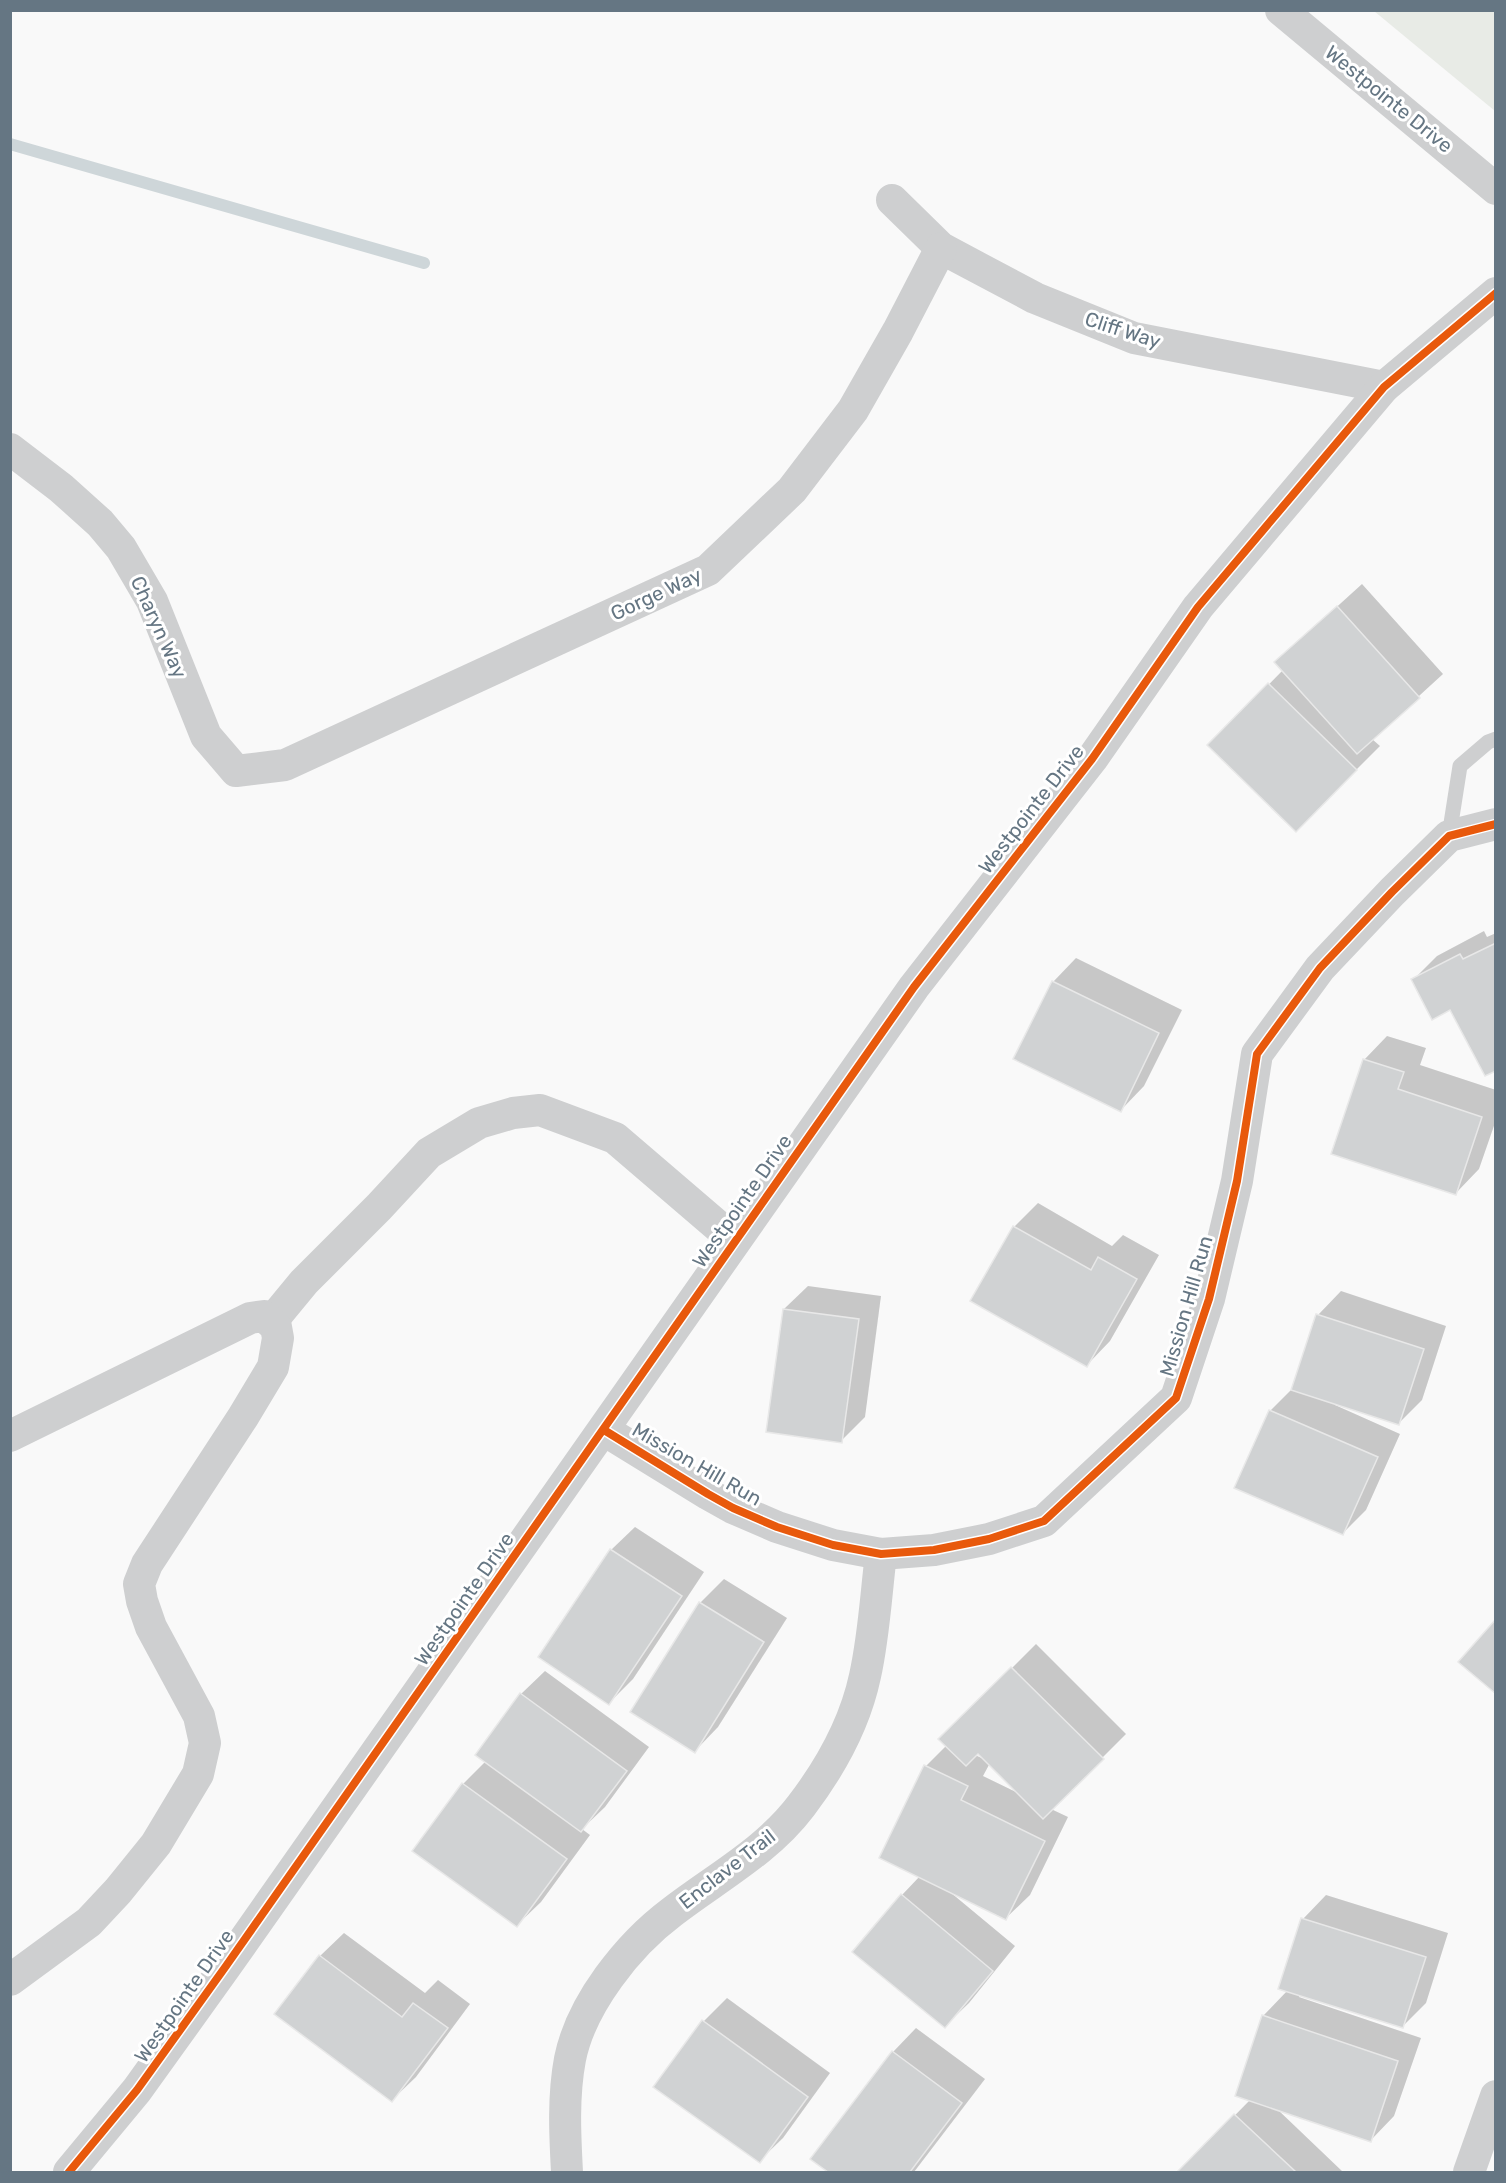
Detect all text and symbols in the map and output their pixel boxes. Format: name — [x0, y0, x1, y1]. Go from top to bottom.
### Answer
street label: Westpointe Drive — [1320, 40, 1458, 158]
street label: Cliff Way — [1082, 306, 1164, 354]
street label: Gorge Way — [607, 562, 705, 626]
street label: Charyn Way — [126, 572, 192, 682]
street label: Westpointe Drive — [973, 740, 1089, 878]
street label: Westpointe Drive — [687, 1130, 797, 1272]
street label: Mission Hill Run — [1154, 1233, 1218, 1379]
street label: Mission Hill Run — [628, 1417, 766, 1511]
street label: Westpointe Drive — [409, 1528, 519, 1670]
street label: Enclave Trail — [674, 1824, 780, 1914]
street label: Westpointe Drive — [129, 1925, 239, 2067]

